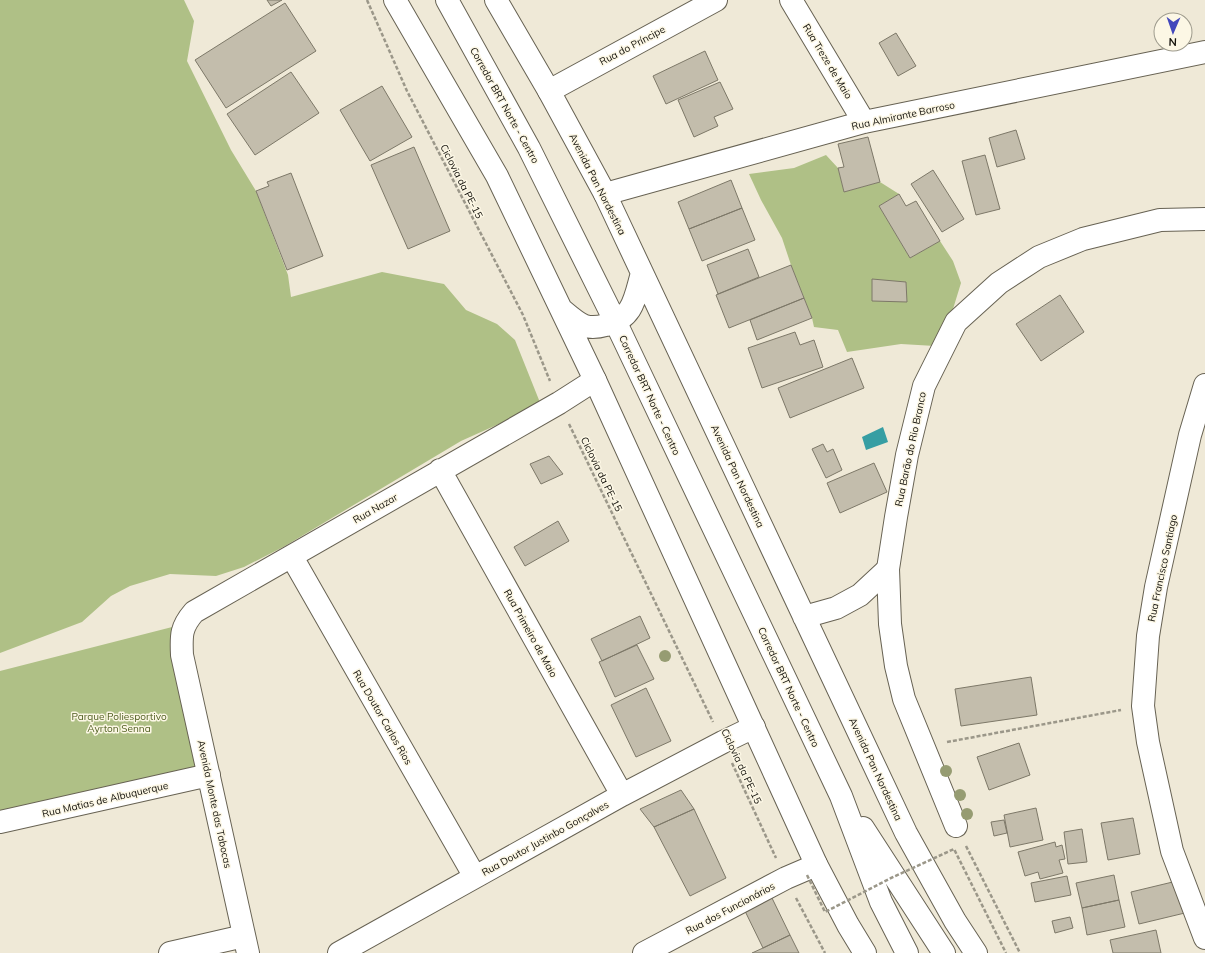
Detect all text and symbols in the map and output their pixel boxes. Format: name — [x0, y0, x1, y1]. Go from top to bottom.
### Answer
north arrow — [1153, 12, 1193, 52]
street label: Rua Treze de Maio — [800, 21, 855, 101]
street label: Rua do Príncipe — [597, 23, 667, 68]
text: N — [1168, 35, 1177, 49]
street label: Corredor BRT Norte - Centro — [467, 45, 542, 166]
street label: Rua Almirante Barroso — [850, 98, 956, 133]
street label: Avenida Pan Nordestina — [566, 131, 629, 237]
street label: Ciclovia da PE-15 — [437, 142, 486, 221]
street label: Corredor BRT Norte - Centro — [616, 333, 683, 458]
street label: Rua Barão do Rio Branco — [892, 390, 929, 508]
street label: Avenida Pan Nordestina — [708, 423, 767, 530]
street label: Ciclovia da PE-15 — [578, 435, 625, 514]
street label: Rua Nazar — [351, 490, 400, 526]
street label: Rua Francisco Santiago — [1145, 513, 1180, 623]
street label: Rua Primeiro de Maio — [501, 587, 560, 680]
street label: Corredor BRT Norte - Centro — [755, 625, 822, 750]
street label: Rua Doutor Carlos Rios — [350, 667, 415, 767]
park label: Parque Poliesportivo Ayrton Senna — [71, 710, 167, 735]
street label: Avenida Pan Nordestina — [846, 716, 905, 823]
street label: Ciclovia da PE-15 — [718, 726, 765, 806]
street label: Avenida Monte das Tabocas — [195, 739, 234, 869]
street label: Rua Matias de Albuquerque — [41, 779, 169, 820]
street label: Rua Doutor Justinbo Gonçalves — [479, 798, 611, 879]
street label: Rua dos Funcionários — [683, 879, 777, 937]

